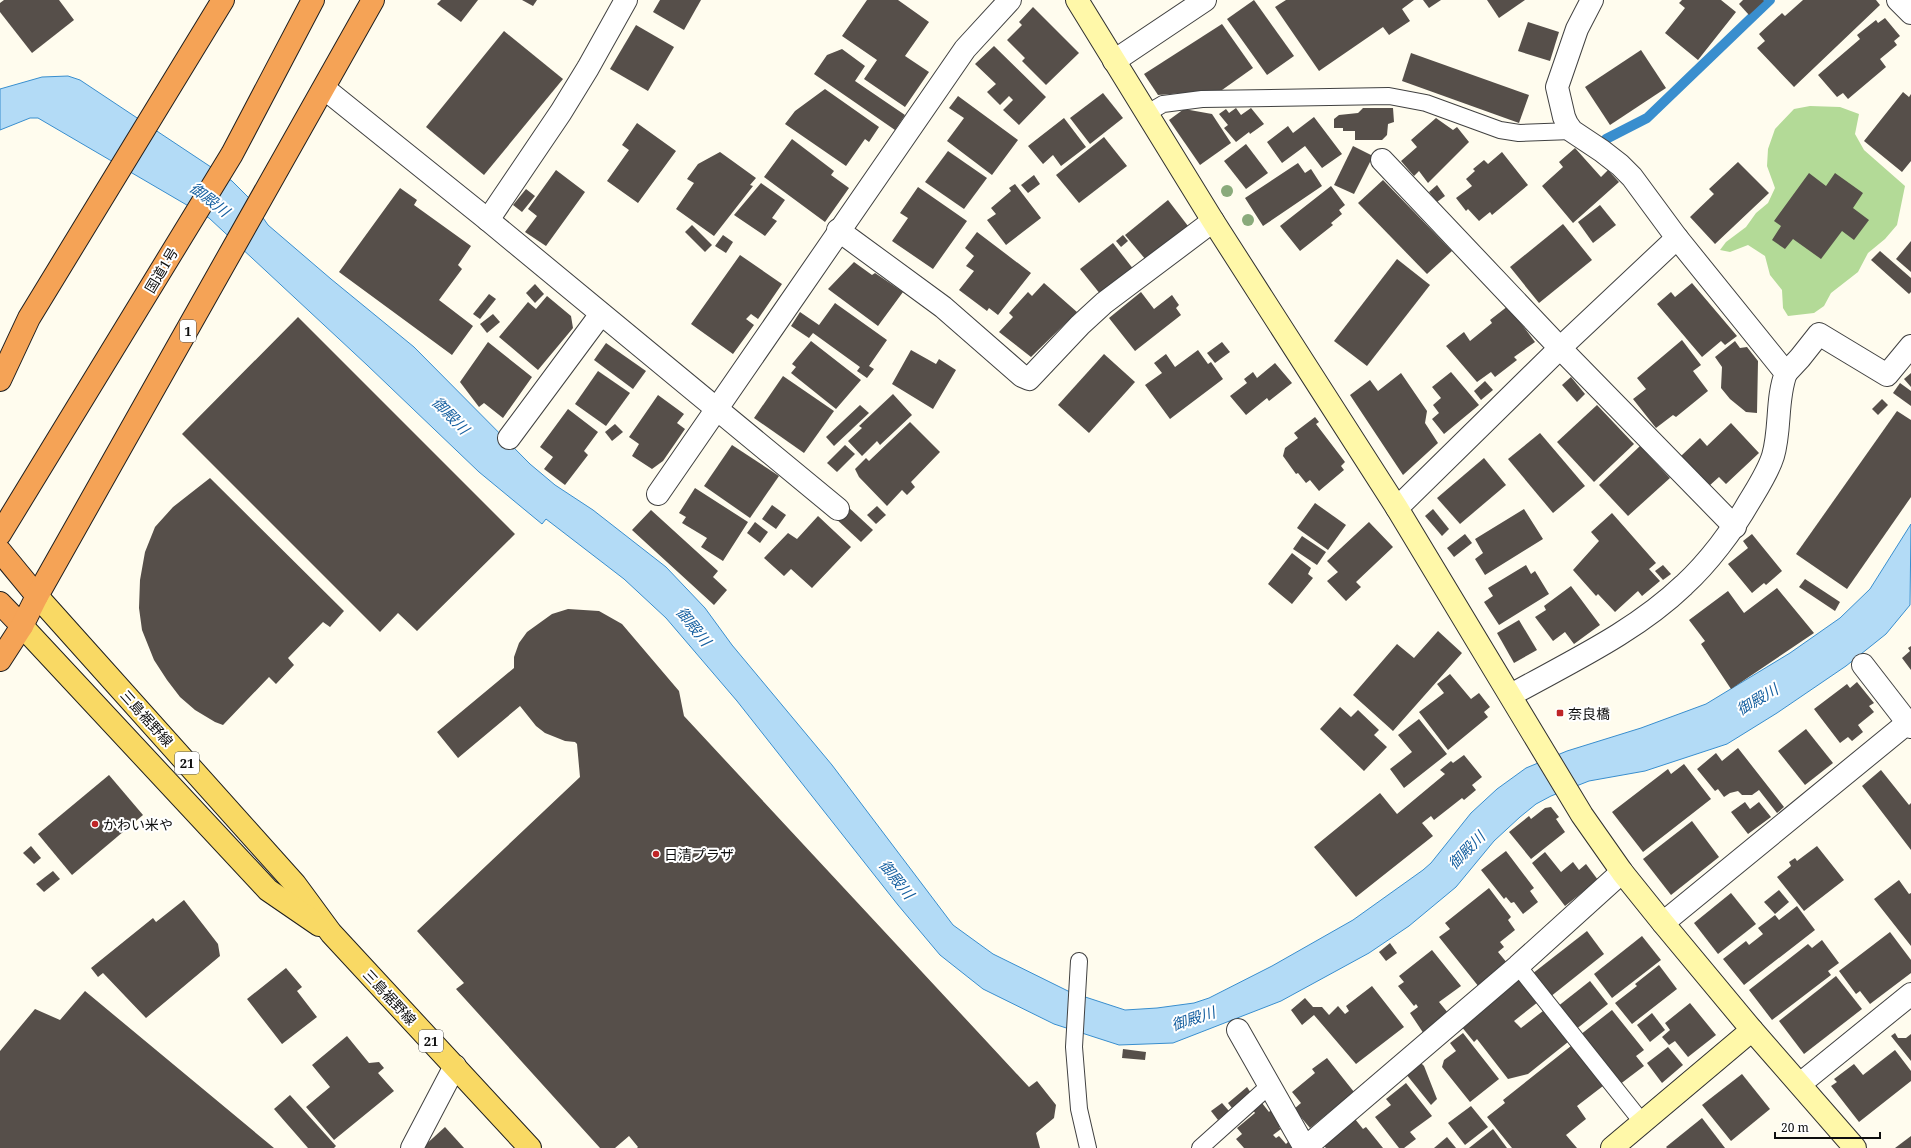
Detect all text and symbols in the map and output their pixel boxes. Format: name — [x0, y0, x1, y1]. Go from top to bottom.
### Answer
water label: 御殿川 — [186, 177, 235, 222]
street label: 国道1号 — [140, 244, 182, 296]
road number: 1 — [180, 320, 196, 342]
water label: 御殿川 — [428, 392, 475, 440]
water label: 御殿川 — [672, 602, 717, 651]
water label: 御殿川 — [1733, 678, 1783, 719]
street label: 三島裾野線 — [117, 686, 177, 750]
place label: 奈良橋 — [1568, 704, 1610, 723]
marker: 奈良橋 — [1555, 708, 1565, 718]
road number: 21 — [175, 752, 199, 774]
place label: かわい米や — [103, 815, 173, 834]
marker: かわい米や — [90, 819, 100, 829]
water label: 御殿川 — [1443, 825, 1490, 873]
place label: 日清プラザ — [664, 845, 734, 864]
marker: 日清プラザ — [651, 849, 661, 859]
water label: 御殿川 — [875, 855, 920, 904]
street label: 三島裾野線 — [359, 965, 421, 1029]
water label: 御殿川 — [1169, 1001, 1219, 1034]
road number: 21 — [419, 1030, 443, 1052]
scale bar — [1775, 1114, 1880, 1140]
text: 20 m — [1781, 1119, 1809, 1136]

